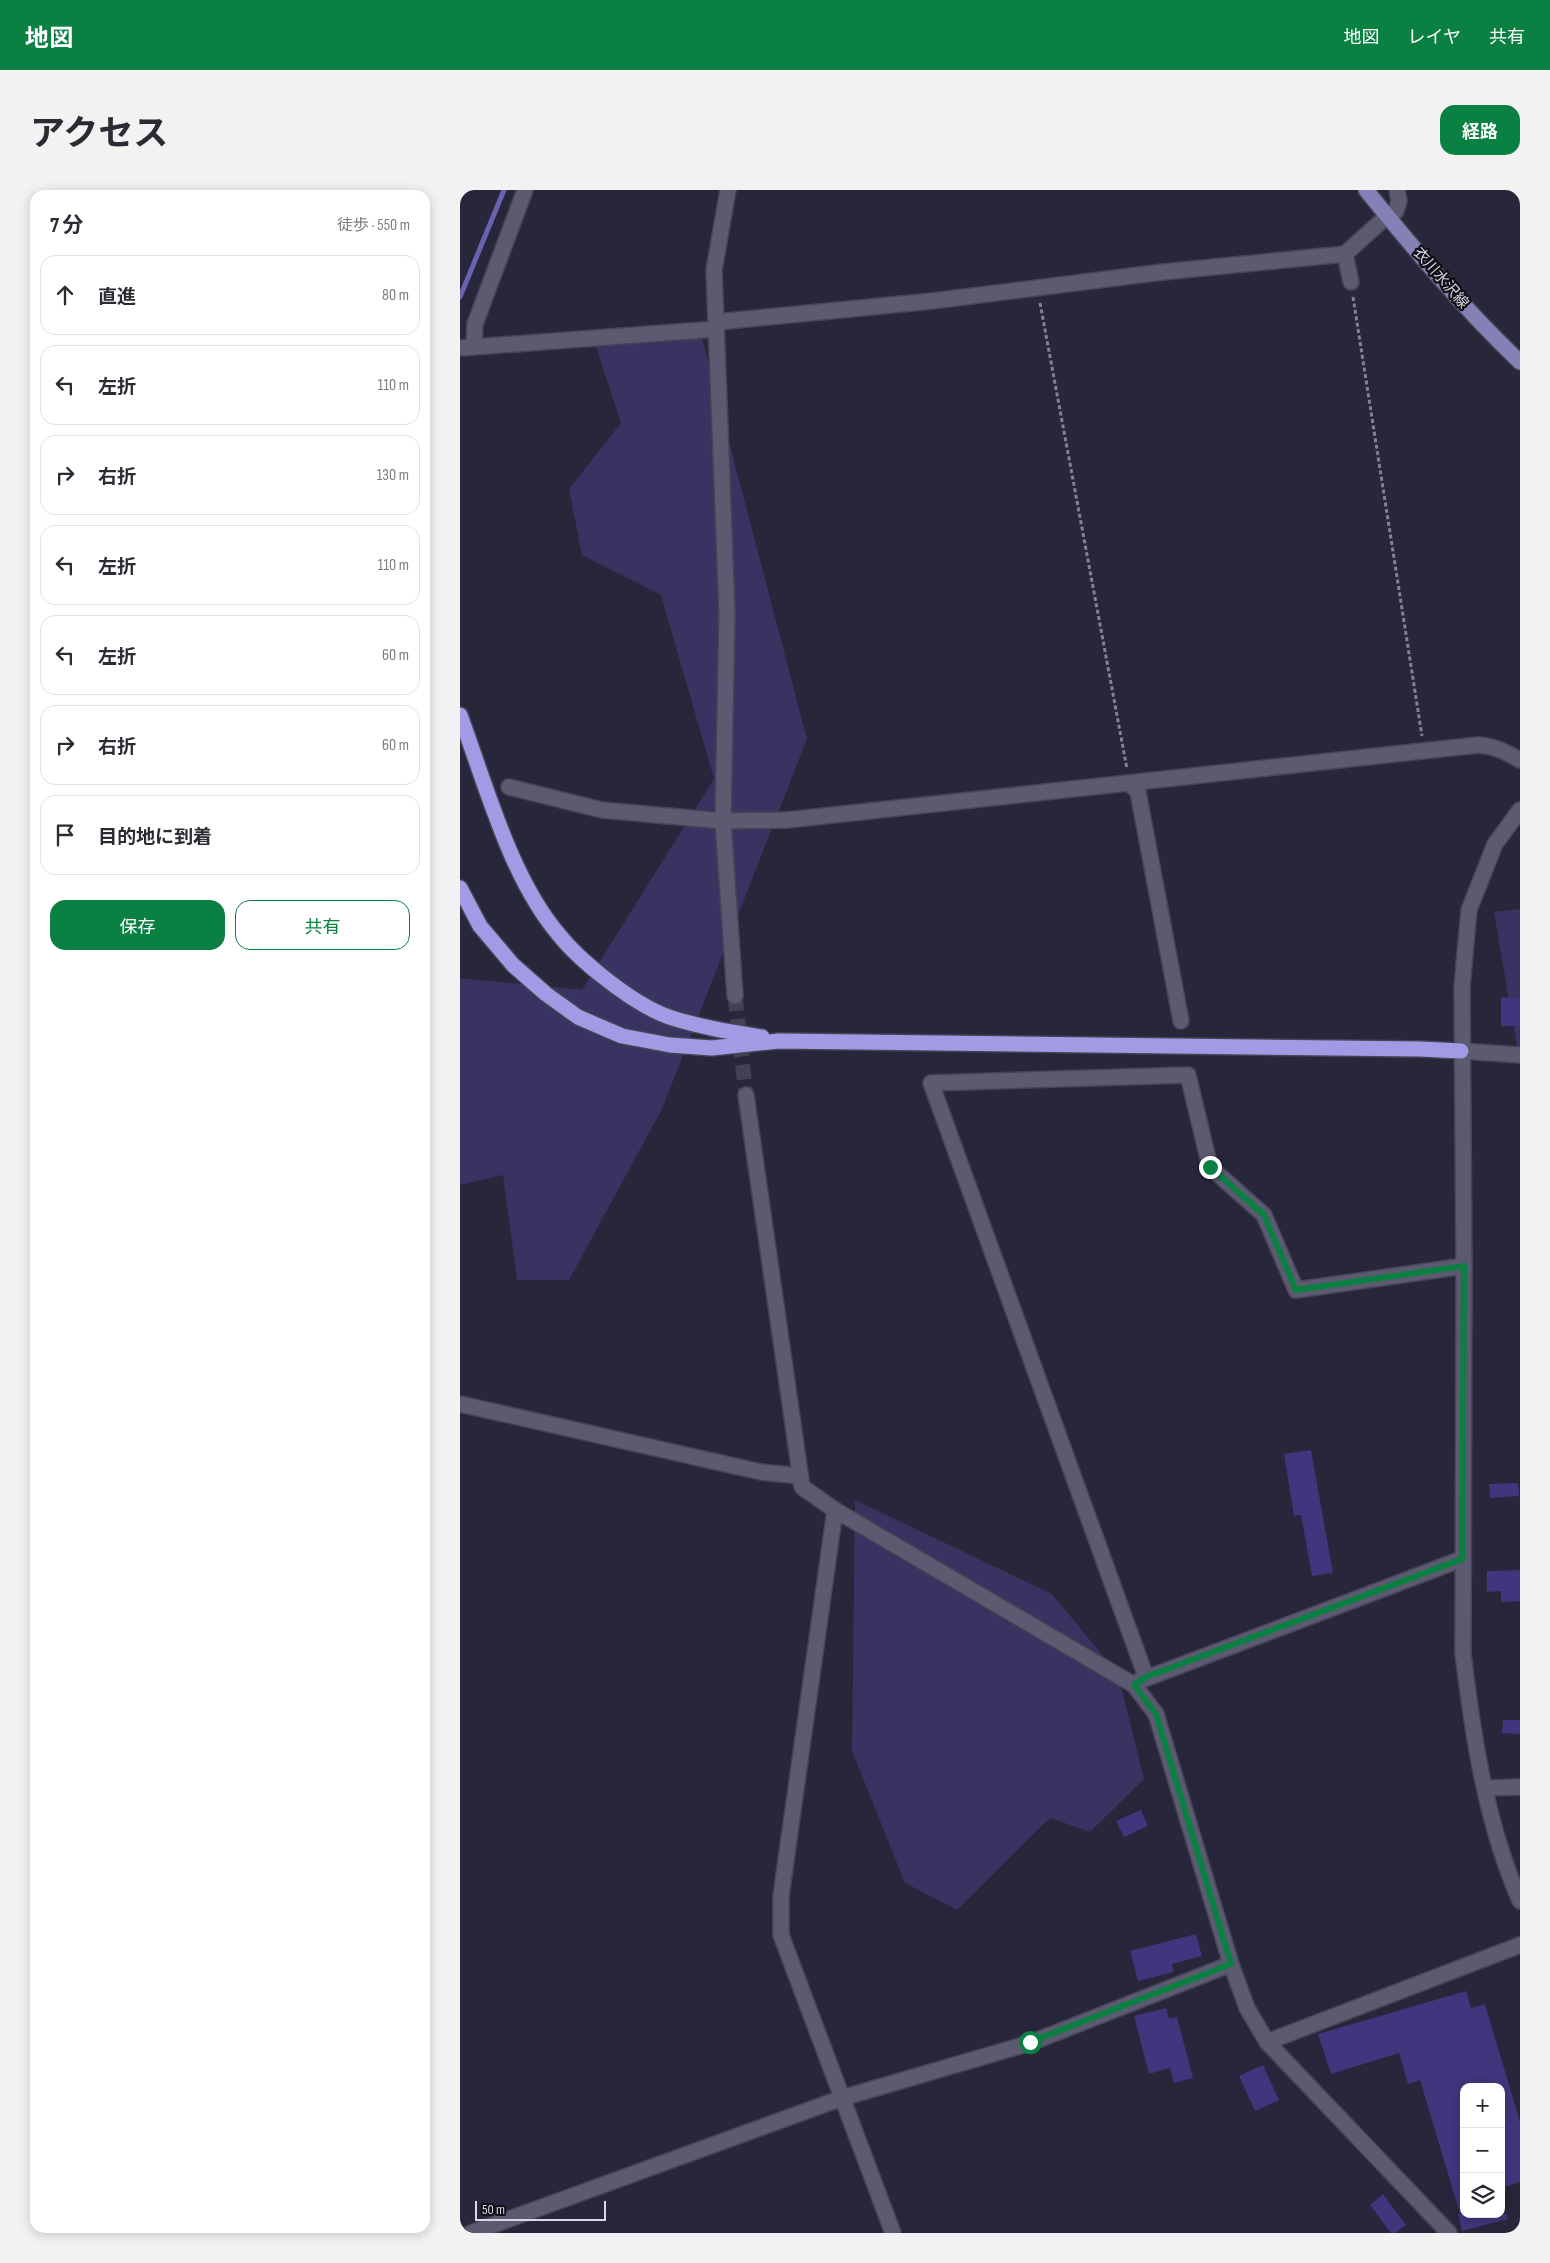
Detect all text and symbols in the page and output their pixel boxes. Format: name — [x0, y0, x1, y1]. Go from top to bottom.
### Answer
text: 地図 — [25, 24, 73, 53]
text: 地図 — [1344, 27, 1380, 48]
text: レイヤ — [1408, 27, 1461, 48]
text: 共有 — [1489, 27, 1525, 48]
button: 経路 — [1440, 105, 1520, 155]
text: アクセス — [30, 113, 168, 156]
text: 7 分 — [50, 213, 83, 238]
text: 徒歩 · 550 m — [337, 216, 410, 235]
street label: 衣川水沢線 — [1409, 243, 1473, 313]
icon: ahead — [51, 281, 79, 309]
text: 直進 — [98, 286, 136, 309]
text: 80 m — [382, 286, 409, 305]
icon: left — [51, 371, 79, 399]
text: 左折 — [98, 376, 136, 399]
text: 110 m — [378, 376, 409, 395]
icon: right — [51, 461, 79, 489]
text: 右折 — [98, 466, 136, 489]
text: 130 m — [377, 466, 409, 485]
icon: left — [51, 551, 79, 579]
text: 左折 — [98, 556, 136, 579]
text: 110 m — [378, 556, 409, 575]
icon: left — [51, 641, 79, 669]
text: 左折 — [98, 646, 136, 669]
text: 60 m — [382, 646, 409, 665]
icon: right — [51, 731, 79, 759]
text: 右折 — [98, 736, 136, 759]
text: 60 m — [382, 736, 409, 755]
icon: arrive — [51, 821, 79, 849]
text: 目的地に到着 — [98, 826, 212, 849]
button: 保存 — [50, 900, 225, 950]
button: 共有 — [235, 900, 410, 950]
route end — [1199, 1156, 1222, 1179]
route start — [1019, 2031, 1042, 2054]
map controls — [1460, 2083, 1505, 2218]
button: + — [1460, 2083, 1505, 2128]
button: − — [1460, 2128, 1505, 2173]
button: layers — [1460, 2173, 1505, 2218]
scale bar — [475, 2198, 606, 2221]
text: 50 m — [482, 2201, 505, 2218]

